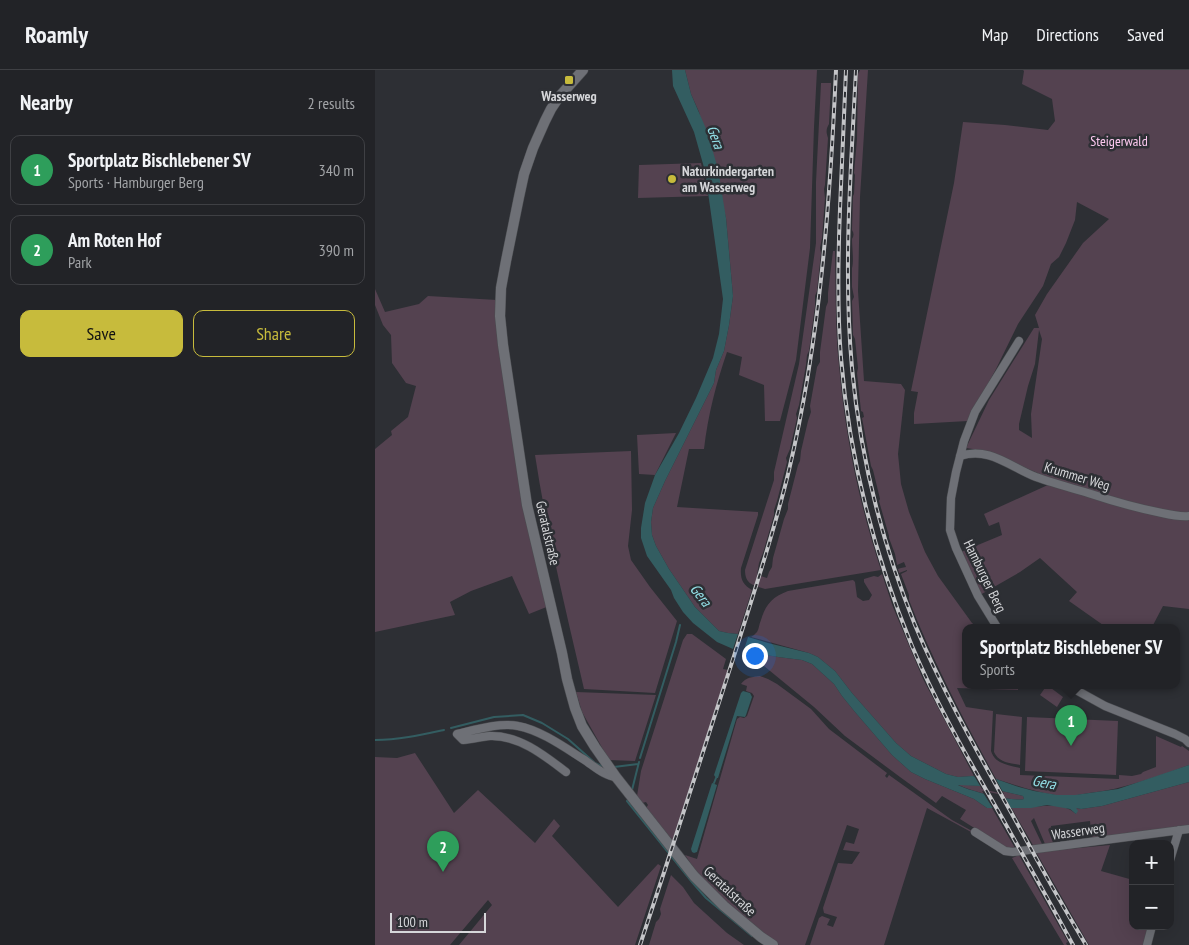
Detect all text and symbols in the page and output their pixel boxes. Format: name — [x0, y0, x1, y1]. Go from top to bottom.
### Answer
text: Roamly — [25, 19, 88, 50]
text: Map — [982, 23, 1008, 46]
text: Directions — [1036, 23, 1099, 46]
text: Saved — [1127, 23, 1164, 46]
marker: Wasserweg — [563, 74, 575, 86]
place label: Wasserweg — [540, 87, 597, 105]
text: Nearby — [20, 89, 73, 116]
text: 2 results — [308, 93, 355, 113]
water label: Gera — [703, 123, 729, 152]
park label: Steigerwald — [1090, 132, 1148, 150]
text: Sportplatz Bischlebener SV — [68, 148, 251, 172]
text: 1 — [33, 160, 41, 180]
text: 340 m — [319, 160, 354, 180]
place label: Naturkindergarten am Wasserweg — [682, 162, 774, 196]
text: Sports · Hamburger Berg — [68, 172, 204, 192]
marker: Naturkindergarten am Wasserweg — [666, 173, 678, 185]
text: Am Roten Hof — [68, 228, 161, 252]
text: 2 — [33, 240, 41, 260]
text: 390 m — [319, 240, 354, 260]
text: Park — [68, 252, 92, 272]
button: Save — [20, 310, 183, 357]
button: Share — [193, 310, 355, 357]
street label: Krummer Weg — [1042, 457, 1112, 495]
street label: Geratalstraße — [532, 499, 564, 567]
street label: Hamburger Berg — [960, 537, 1010, 615]
water label: Gera — [686, 580, 716, 611]
popup — [962, 624, 1180, 689]
text: Sportplatz Bischlebener SV — [980, 635, 1162, 659]
your location — [742, 643, 768, 669]
text: Sports — [980, 659, 1015, 679]
pin: 1 — [1055, 705, 1087, 746]
water label: Gera — [1031, 771, 1058, 794]
street label: Wasserweg — [1050, 818, 1106, 844]
pin: 2 — [427, 831, 459, 872]
map controls — [1129, 840, 1174, 930]
button: + — [1129, 840, 1174, 885]
street label: Geratalstraße — [700, 862, 760, 920]
button: − — [1129, 885, 1174, 930]
scale bar — [390, 910, 486, 933]
text: 100 m — [397, 913, 428, 931]

